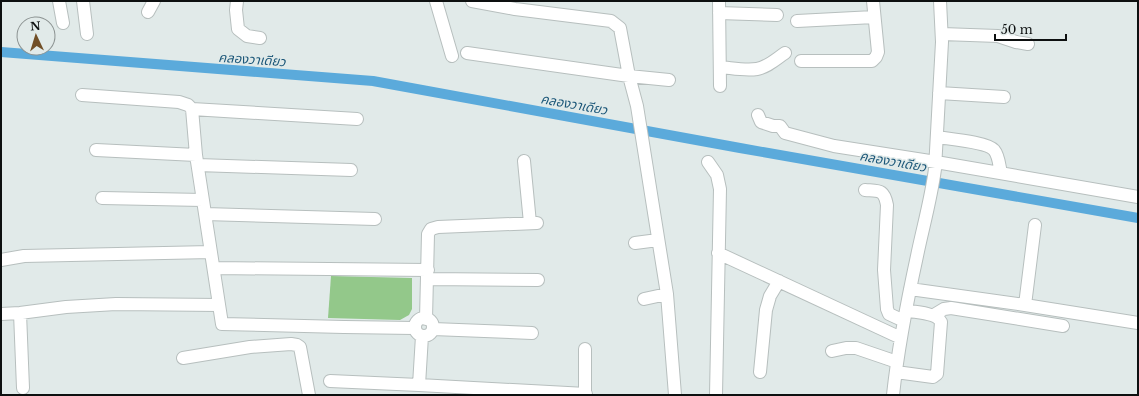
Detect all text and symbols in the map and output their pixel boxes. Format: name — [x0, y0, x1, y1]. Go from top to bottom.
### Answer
north arrow — [16, 16, 56, 56]
scale bar — [995, 16, 1066, 42]
text: N — [30, 19, 42, 33]
text: 50 m — [1001, 22, 1033, 37]
water label: คลองวาเดียว — [218, 49, 287, 70]
water label: คลองวาเดียว — [539, 90, 609, 119]
water label: คลองวาเดียว — [858, 147, 928, 176]

